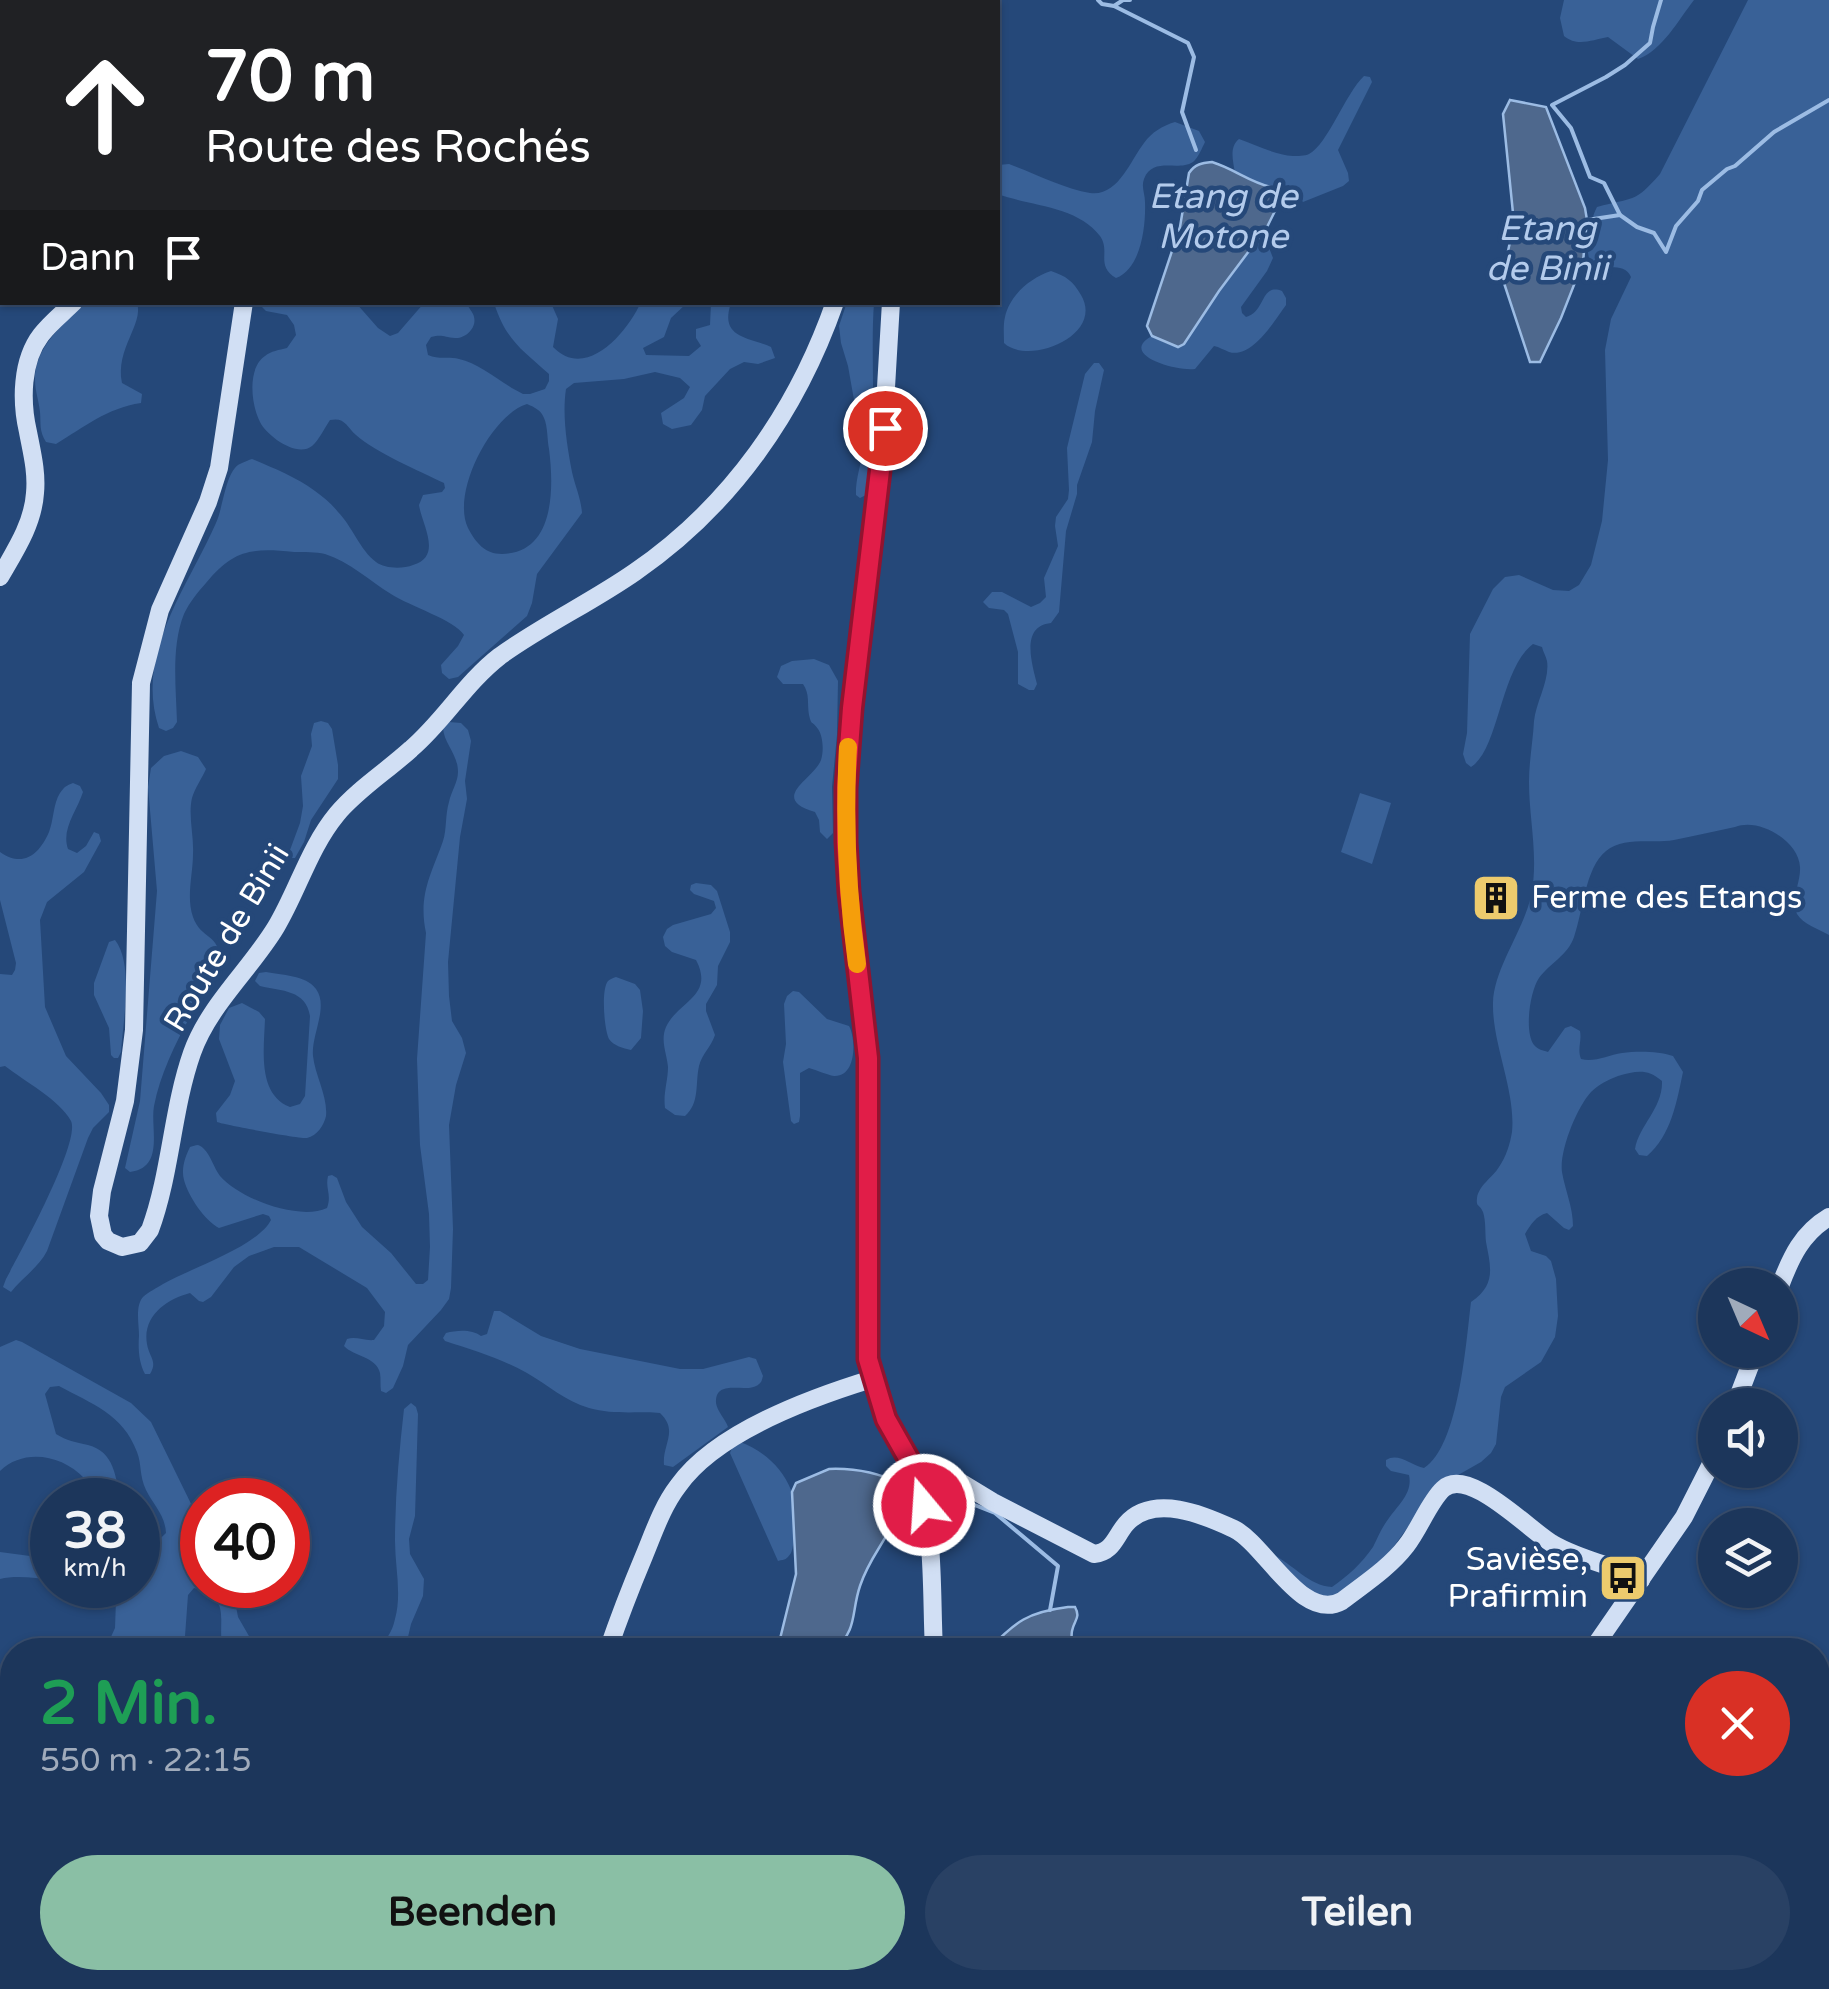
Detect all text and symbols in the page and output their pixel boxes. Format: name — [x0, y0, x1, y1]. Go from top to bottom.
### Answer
text: 70 m — [205, 36, 375, 120]
icon: ahead — [40, 40, 170, 170]
text: Route des Rochés — [205, 121, 591, 175]
water label: Etang de Motone — [1148, 176, 1300, 258]
water label: Etang de Binii — [1486, 208, 1612, 290]
icon: arrive — [156, 230, 211, 285]
text: Dann — [40, 235, 136, 281]
pin — [843, 386, 928, 471]
icon: arrive — [858, 401, 913, 456]
street label: Route de Binii — [156, 837, 298, 1039]
building icon: Ferme des Etangs — [1470, 872, 1522, 924]
place label: Ferme des Etangs — [1531, 879, 1802, 917]
north arrow — [1698, 1268, 1798, 1368]
map controls — [1698, 1268, 1798, 1608]
button: sound — [1698, 1388, 1798, 1488]
position arrow — [872, 1453, 976, 1557]
speed limit sign: 40 — [180, 1478, 310, 1608]
text: 38 — [64, 1501, 126, 1561]
button: layers — [1698, 1508, 1798, 1608]
place label: Savièse, Prafirmin — [1447, 1541, 1588, 1616]
bus stop icon: Savièse, Prafirmin — [1597, 1552, 1649, 1604]
text: km/h — [64, 1553, 126, 1583]
text: 2 Min. — [40, 1668, 218, 1740]
button: close — [1685, 1671, 1790, 1776]
text: 550 m · 22:15 — [40, 1742, 252, 1780]
button: Beenden — [40, 1855, 905, 1970]
button: Teilen — [925, 1855, 1790, 1970]

